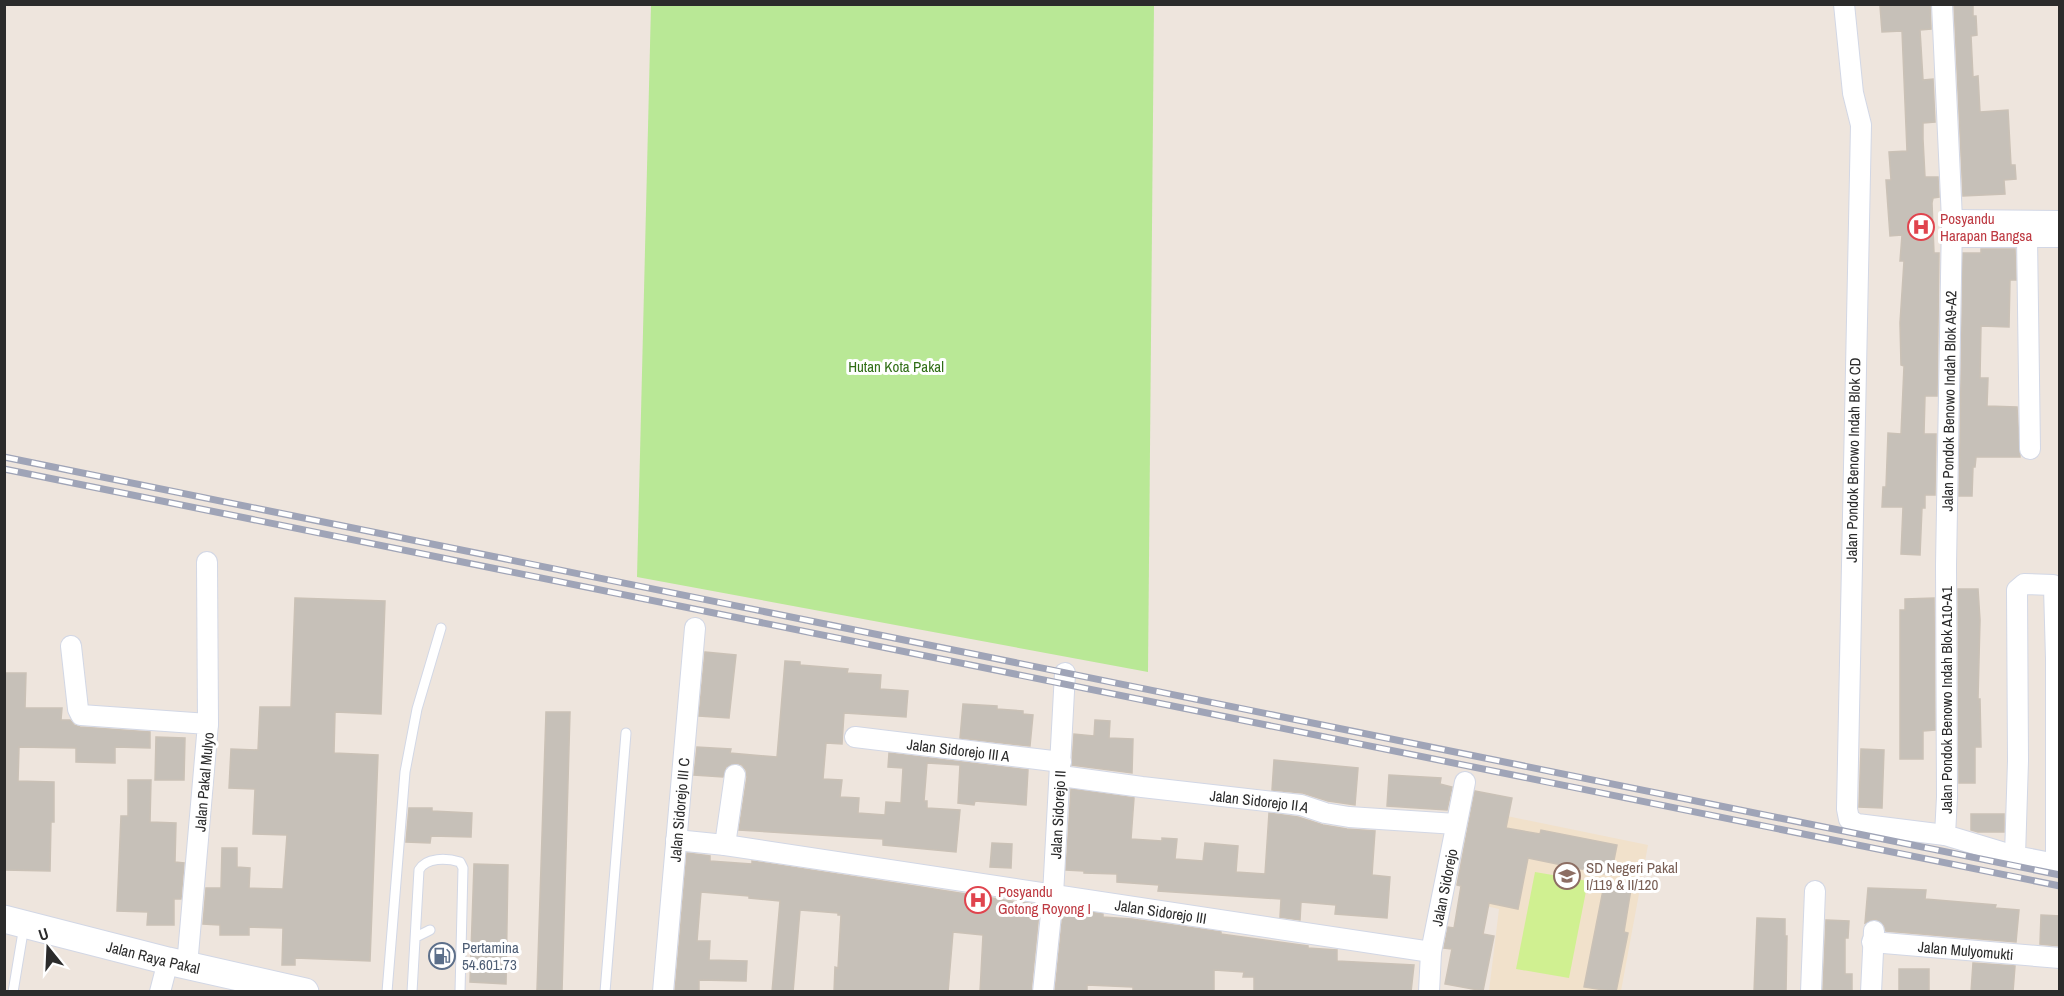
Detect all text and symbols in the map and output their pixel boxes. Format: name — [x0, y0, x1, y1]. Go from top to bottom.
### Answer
place label: Posyandu Harapan Bangsa — [1940, 208, 2032, 246]
hospital icon: Posyandu Harapan Bangsa — [1906, 212, 1936, 242]
street label: Jalan Pondok Benowo Indah Blok A9-A2 — [1937, 290, 1961, 512]
park label: Hutan Kota Pakal — [848, 356, 944, 377]
street label: Jalan Pondok Benowo Indah Blok CD — [1841, 357, 1865, 563]
street label: Jalan Pondok Benowo Indah Blok A10-A1 — [1936, 586, 1957, 814]
street label: Jalan Pakal Mulyo — [189, 731, 219, 833]
street label: Jalan Sidorejo III A — [906, 733, 1012, 766]
street label: Jalan Sidorejo III C — [664, 757, 694, 863]
street label: Jalan Sidorejo II — [1044, 770, 1070, 860]
street label: Jalan Sidorejo II A — [1209, 784, 1313, 818]
street label: Jalan Sidorejo — [1426, 847, 1462, 928]
place label: SD Negeri Pakal I/119 & II/120 — [1586, 857, 1678, 895]
school or university icon: SD Negeri Pakal I/119 & II/120 — [1552, 861, 1582, 891]
place label: Posyandu Gotong Royong I — [998, 881, 1091, 919]
hospital icon: Posyandu Gotong Royong I — [963, 885, 993, 915]
street label: Jalan Sidorejo III — [1114, 894, 1208, 928]
north arrow — [18, 918, 78, 978]
text: U — [35, 922, 51, 946]
street label: Jalan Raya Pakal — [104, 935, 202, 978]
street label: Jalan Mulyomukti — [1917, 935, 2014, 964]
place label: Pertamina 54.601.73 — [462, 937, 519, 975]
fuel station icon: Pertamina 54.601.73 — [427, 941, 457, 971]

